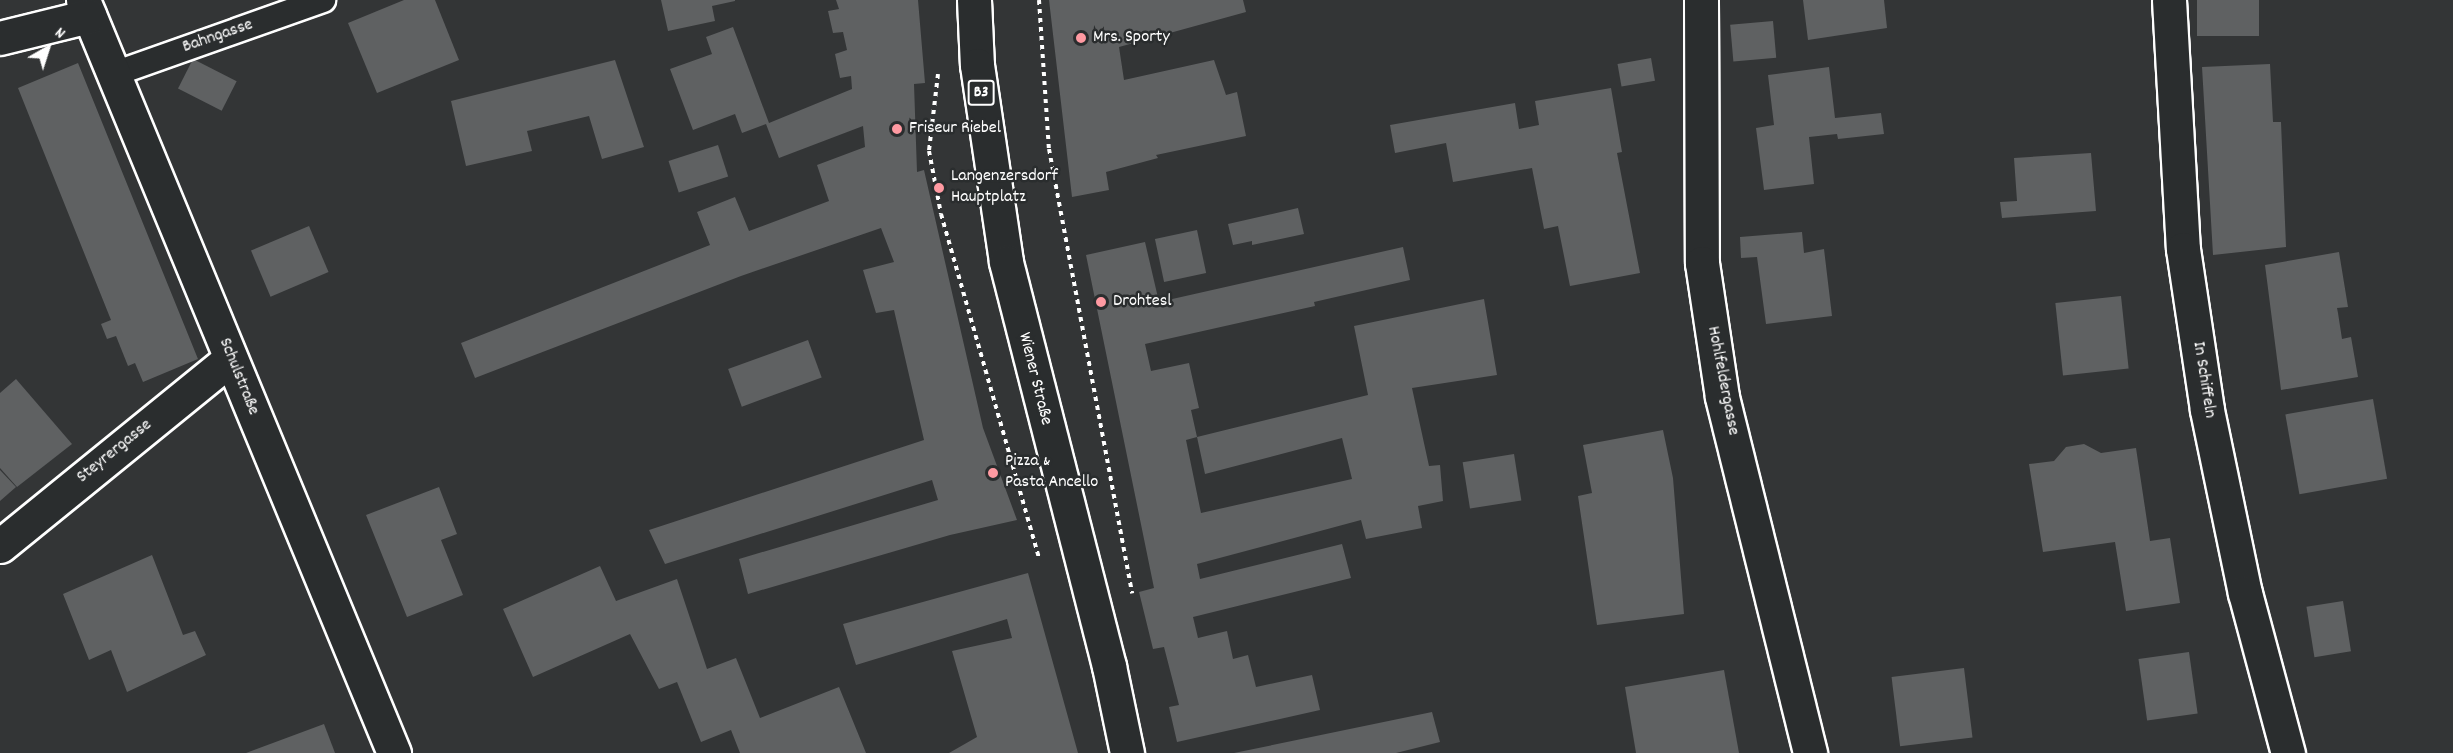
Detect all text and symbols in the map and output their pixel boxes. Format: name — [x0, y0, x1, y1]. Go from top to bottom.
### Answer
street label: Bahngasse — [180, 15, 256, 59]
north arrow — [18, 18, 78, 78]
text: N — [49, 22, 70, 45]
place label: Mrs. Sporty — [1093, 27, 1170, 49]
marker: Mrs. Sporty — [1074, 31, 1088, 45]
road number: B3 — [968, 80, 994, 106]
place label: Friseur Riebel — [909, 118, 1001, 140]
marker: Friseur Riebel — [890, 122, 904, 136]
place label: Langenzersdorf Hauptplatz — [951, 167, 1058, 210]
marker: Langenzersdorf Hauptplatz — [932, 181, 946, 195]
place label: Drohtesl — [1113, 291, 1172, 313]
marker: Drohtesl — [1094, 295, 1108, 309]
street label: Hohlfeldergasse — [1701, 325, 1743, 437]
street label: Wiener Straße — [1012, 330, 1056, 428]
street label: Schulstraße — [213, 335, 263, 419]
street label: In Schiffeln — [2186, 340, 2220, 420]
street label: Steyrergasse — [73, 415, 157, 489]
place label: Pizza & Pasta Ancello — [1005, 452, 1098, 494]
marker: Pizza & Pasta Ancello — [986, 466, 1000, 480]

